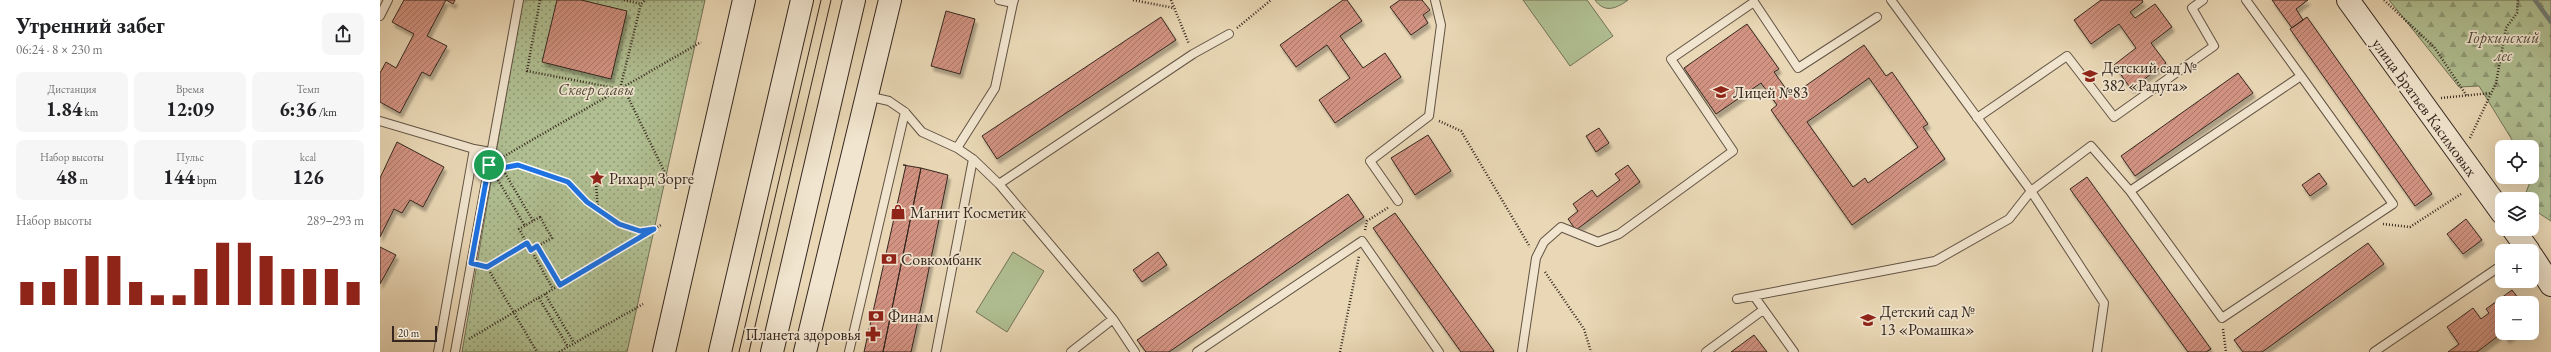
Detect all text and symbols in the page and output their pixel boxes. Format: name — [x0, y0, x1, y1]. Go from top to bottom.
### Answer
text: Утренний забег — [16, 11, 165, 40]
button: share — [322, 13, 364, 55]
park label: Горкинский лес — [2466, 27, 2539, 66]
street label: улица Братьев Касимовых — [2367, 34, 2482, 181]
text: 06:24 · 8 × 230 m — [16, 41, 103, 58]
place label: Детский сад № 382 «Радуга» — [2102, 57, 2197, 96]
school or university icon: Детский сад № 382 «Радуга» — [2081, 67, 2099, 85]
park label: Сквер славы — [558, 79, 634, 100]
text: Дистанция — [47, 82, 97, 96]
text: Время — [176, 82, 204, 96]
text: Темп — [297, 82, 319, 96]
place label: Лицей №83 — [1733, 82, 1808, 103]
school or university icon: Лицей №83 — [1712, 83, 1730, 101]
text: 1.84 — [46, 96, 82, 122]
text: 12:09 — [166, 96, 214, 122]
text: 6:36 — [279, 96, 317, 122]
text: km — [82, 105, 98, 119]
text: /km — [317, 105, 337, 119]
map controls — [2495, 140, 2539, 340]
button: locate — [2495, 140, 2539, 184]
pin — [472, 148, 506, 182]
text: Набор высоты — [40, 150, 104, 164]
text: Пульс — [176, 150, 204, 164]
text: kcal — [300, 150, 316, 164]
icon: arrive — [478, 154, 500, 176]
text: 48 — [56, 164, 77, 190]
text: 144 — [163, 164, 195, 190]
text: 126 — [292, 164, 324, 190]
place label: Рихард Зорге — [609, 168, 694, 189]
place icon: Рихард Зорге — [588, 169, 606, 187]
text: m — [77, 173, 88, 187]
text: bpm — [195, 173, 217, 187]
button: layers — [2495, 192, 2539, 236]
place label: Магнит Косметик — [910, 202, 1027, 223]
shop icon: Магнит Косметик — [889, 203, 907, 221]
text: Набор высоты — [16, 212, 92, 229]
text: 289–293 m — [307, 212, 364, 229]
button: + — [2495, 244, 2539, 288]
place label: Совкомбанк — [901, 249, 982, 270]
bank icon: Совкомбанк — [880, 250, 898, 268]
button: − — [2495, 296, 2539, 340]
place label: Детский сад № 13 «Ромашка» — [1880, 301, 1975, 340]
place label: Финам — [888, 306, 933, 327]
bank icon: Финам — [867, 307, 885, 325]
school or university icon: Детский сад № 13 «Ромашка» — [1859, 311, 1877, 329]
scale bar — [392, 324, 437, 343]
place label: Планета здоровья — [745, 324, 861, 345]
pharmacy icon: Планета здоровья — [864, 325, 882, 343]
text: 20 m — [398, 326, 419, 340]

